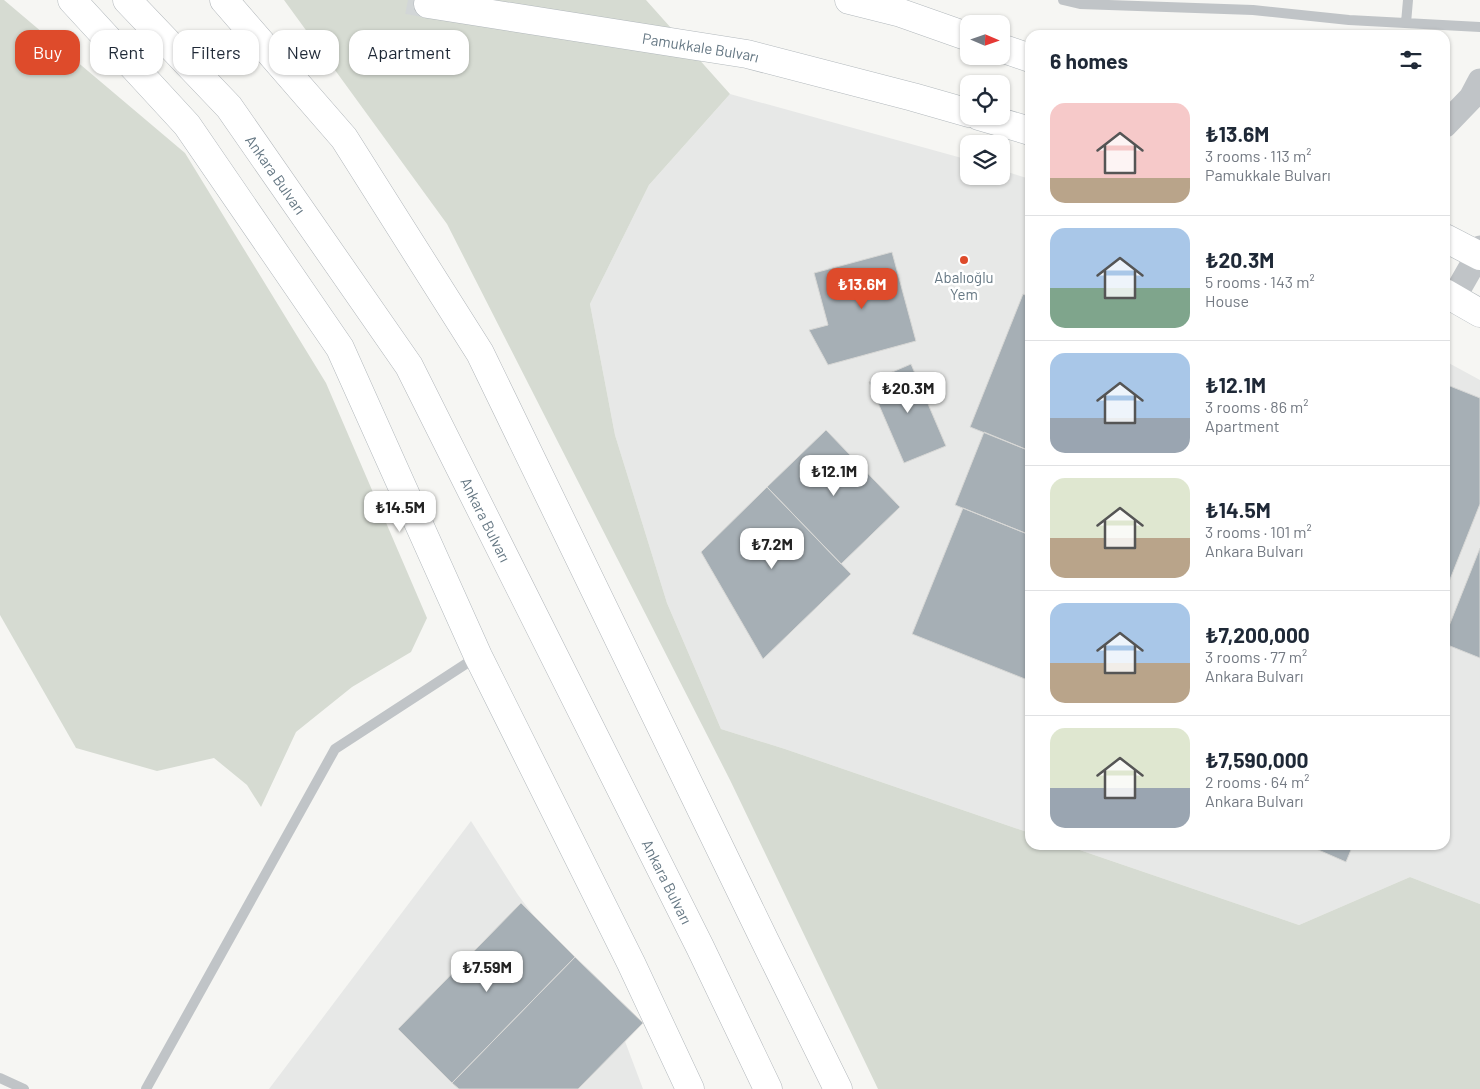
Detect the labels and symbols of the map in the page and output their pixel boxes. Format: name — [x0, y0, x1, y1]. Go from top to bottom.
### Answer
north arrow — [960, 15, 1010, 65]
street label: Pamukkale Bulvarı — [641, 29, 761, 66]
street label: Ankara Bulvarı — [242, 131, 310, 218]
marker: Abalıoğlu Yem — [958, 254, 970, 266]
pin: ₺13.6M — [821, 268, 903, 310]
place label: Abalıoğlu Yem — [934, 268, 994, 303]
pin: ₺20.3M — [867, 372, 949, 414]
pin: ₺12.1M — [793, 454, 875, 497]
street label: Ankara Bulvarı — [457, 474, 515, 565]
pin: ₺14.5M — [359, 490, 441, 533]
pin: ₺7.2M — [737, 528, 807, 570]
street label: Ankara Bulvarı — [639, 836, 696, 927]
pin: ₺7.59M — [446, 950, 528, 993]

